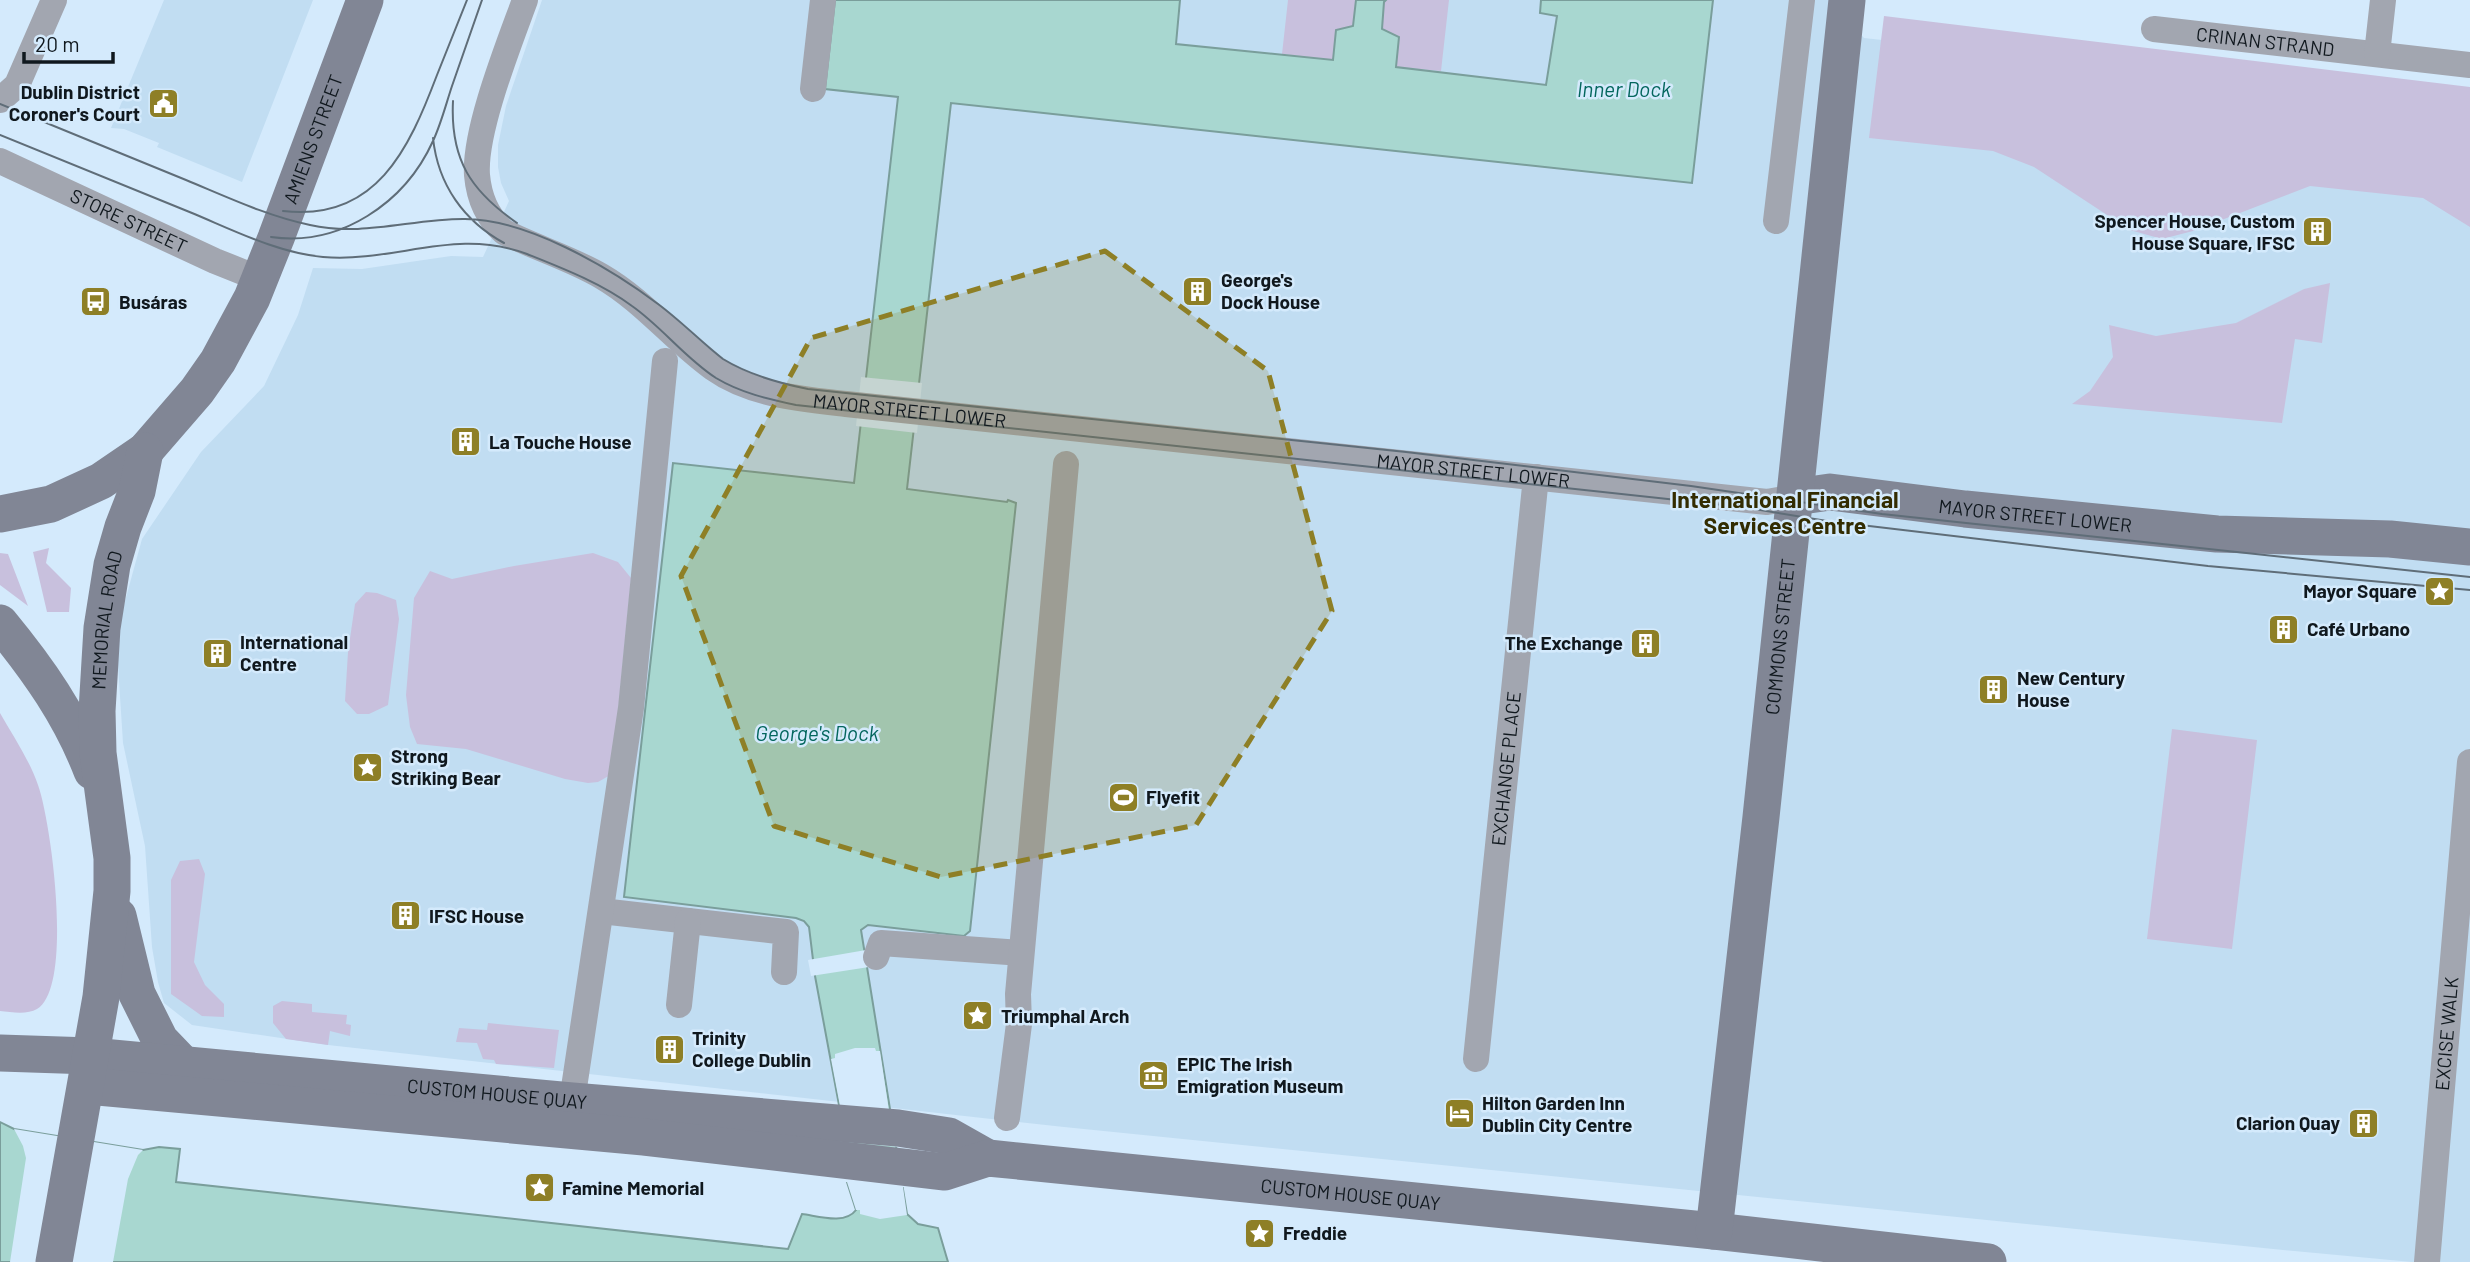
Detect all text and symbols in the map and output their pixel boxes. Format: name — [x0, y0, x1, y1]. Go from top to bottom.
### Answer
scale bar — [24, 21, 114, 65]
street label: CRINAN STRAND — [2195, 22, 2336, 60]
text: 20 m — [35, 31, 80, 56]
street label: AMIENS STREET — [278, 71, 347, 207]
water label: Inner Dock — [1577, 76, 1672, 101]
place label: Dublin District Coroner's Court — [9, 80, 140, 125]
public building icon: Dublin District Coroner's Court — [146, 86, 180, 120]
street label: STORE STREET — [67, 183, 191, 258]
place label: Spencer House, Custom House Square, IFSC — [2095, 209, 2295, 254]
building icon: Spencer House, Custom House Square, IFSC — [2301, 215, 2335, 249]
place label: George's Dock House — [1221, 268, 1320, 313]
building icon: George's Dock House — [1181, 274, 1215, 308]
bus stop icon: Busáras — [79, 285, 113, 319]
place label: Busáras — [119, 290, 187, 313]
street label: MAYOR STREET LOWER — [812, 388, 1007, 432]
building icon: La Touche House — [449, 425, 483, 459]
place label: La Touche House — [489, 430, 632, 453]
street label: MAYOR STREET LOWER — [1376, 449, 1571, 492]
district label: International Financial Services Centre — [1671, 485, 1899, 539]
street label: MAYOR STREET LOWER — [1937, 494, 2133, 536]
street label: MEMORIAL ROAD — [86, 548, 127, 690]
street label: COMMONS STREET — [1760, 557, 1799, 716]
place icon: Mayor Square — [2423, 574, 2457, 608]
place label: Mayor Square — [2303, 579, 2417, 602]
building icon: Café Urbano — [2267, 612, 2301, 646]
place label: Café Urbano — [2307, 617, 2410, 640]
building icon: The Exchange — [1629, 626, 1663, 660]
place label: International Centre — [240, 630, 348, 675]
place label: The Exchange — [1505, 631, 1623, 654]
building icon: International Centre — [200, 636, 234, 670]
place label: New Century House — [2017, 666, 2126, 711]
building icon: New Century House — [1977, 672, 2011, 706]
street label: EXCHANGE PLACE — [1486, 690, 1525, 847]
water label: George's Dock — [755, 720, 880, 745]
place label: Strong Striking Bear — [391, 744, 501, 789]
place icon: Strong Striking Bear — [351, 750, 385, 784]
sports icon: Flyefit — [1106, 780, 1140, 814]
place label: Flyefit — [1146, 785, 1200, 808]
building icon: IFSC House — [389, 899, 423, 933]
place label: IFSC House — [429, 904, 524, 927]
street label: EXCISE WALK — [2430, 976, 2463, 1092]
place icon: Triumphal Arch — [961, 999, 995, 1033]
place label: Triumphal Arch — [1001, 1004, 1129, 1027]
place label: Trinity College Dublin — [692, 1026, 811, 1071]
building icon: Trinity College Dublin — [652, 1032, 686, 1066]
place label: EPIC The Irish Emigration Museum — [1177, 1052, 1343, 1097]
museum icon: EPIC The Irish Emigration Museum — [1137, 1058, 1171, 1092]
street label: CUSTOM HOUSE QUAY — [406, 1074, 588, 1113]
place label: Hilton Garden Inn Dublin City Centre — [1482, 1091, 1632, 1136]
hotel icon: Hilton Garden Inn Dublin City Centre — [1442, 1097, 1476, 1131]
building icon: Clarion Quay — [2346, 1106, 2380, 1140]
place label: Clarion Quay — [2236, 1111, 2340, 1134]
place icon: Famine Memorial — [522, 1171, 556, 1205]
street label: CUSTOM HOUSE QUAY — [1260, 1173, 1442, 1214]
place label: Famine Memorial — [562, 1176, 704, 1199]
place icon: Freddie — [1243, 1216, 1277, 1250]
place label: Freddie — [1283, 1221, 1347, 1244]

